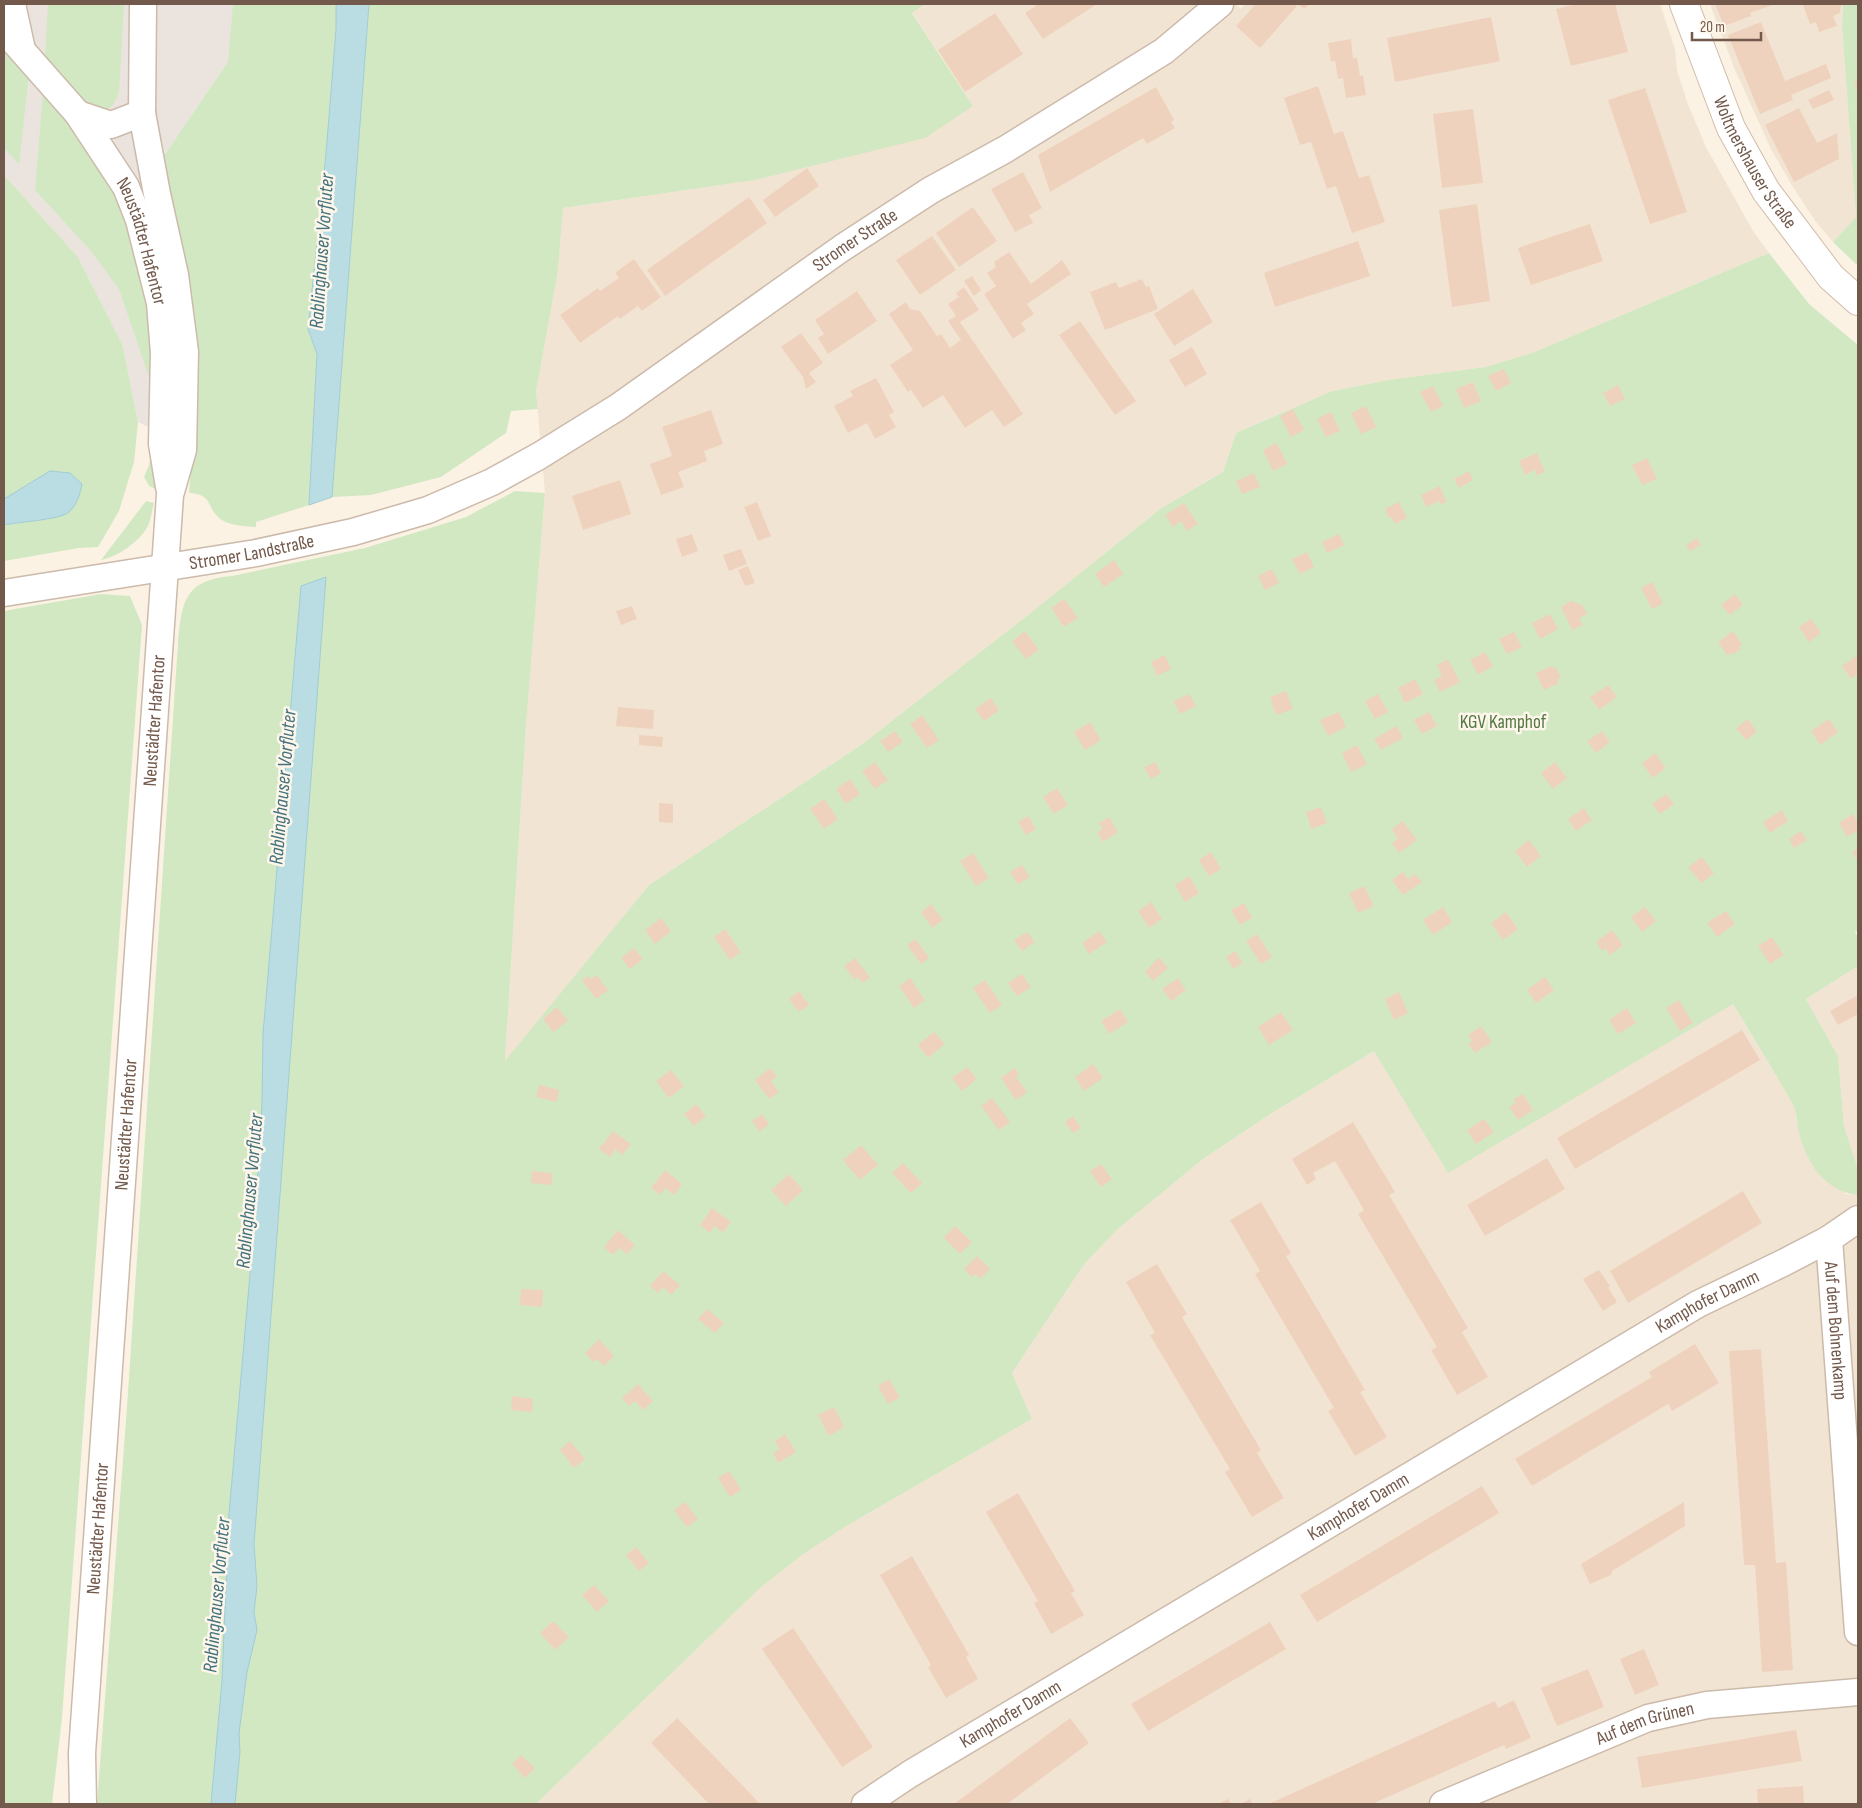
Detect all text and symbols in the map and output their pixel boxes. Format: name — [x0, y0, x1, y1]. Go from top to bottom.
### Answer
scale bar — [1692, 10, 1761, 42]
text: 20 m — [1700, 18, 1725, 37]
street label: Woltmershauser Straße — [1708, 93, 1802, 233]
water label: Rablinghauser Vorfluter — [305, 171, 339, 329]
street label: Neustädter Hafentor — [111, 173, 172, 308]
street label: Stromer Straße — [808, 203, 902, 277]
street label: Stromer Landstraße — [188, 529, 316, 575]
street label: Neustädter Hafentor — [138, 653, 170, 787]
water label: Rablinghauser Vorfluter — [264, 707, 302, 866]
park label: KGV Kamphof — [1460, 711, 1547, 734]
street label: Neustädter Hafentor — [110, 1057, 142, 1191]
water label: Rablinghauser Vorfluter — [231, 1111, 269, 1270]
street label: Auf dem Bohnenkamp — [1819, 1260, 1852, 1401]
street label: Kamphofer Damm — [1651, 1265, 1763, 1338]
street label: Neustädter Hafentor — [82, 1461, 114, 1595]
street label: Kamphofer Damm — [1303, 1468, 1413, 1546]
water label: Rablinghauser Vorfluter — [198, 1515, 236, 1674]
street label: Kamphofer Damm — [956, 1675, 1065, 1753]
street label: Auf dem Grünen — [1591, 1697, 1696, 1750]

